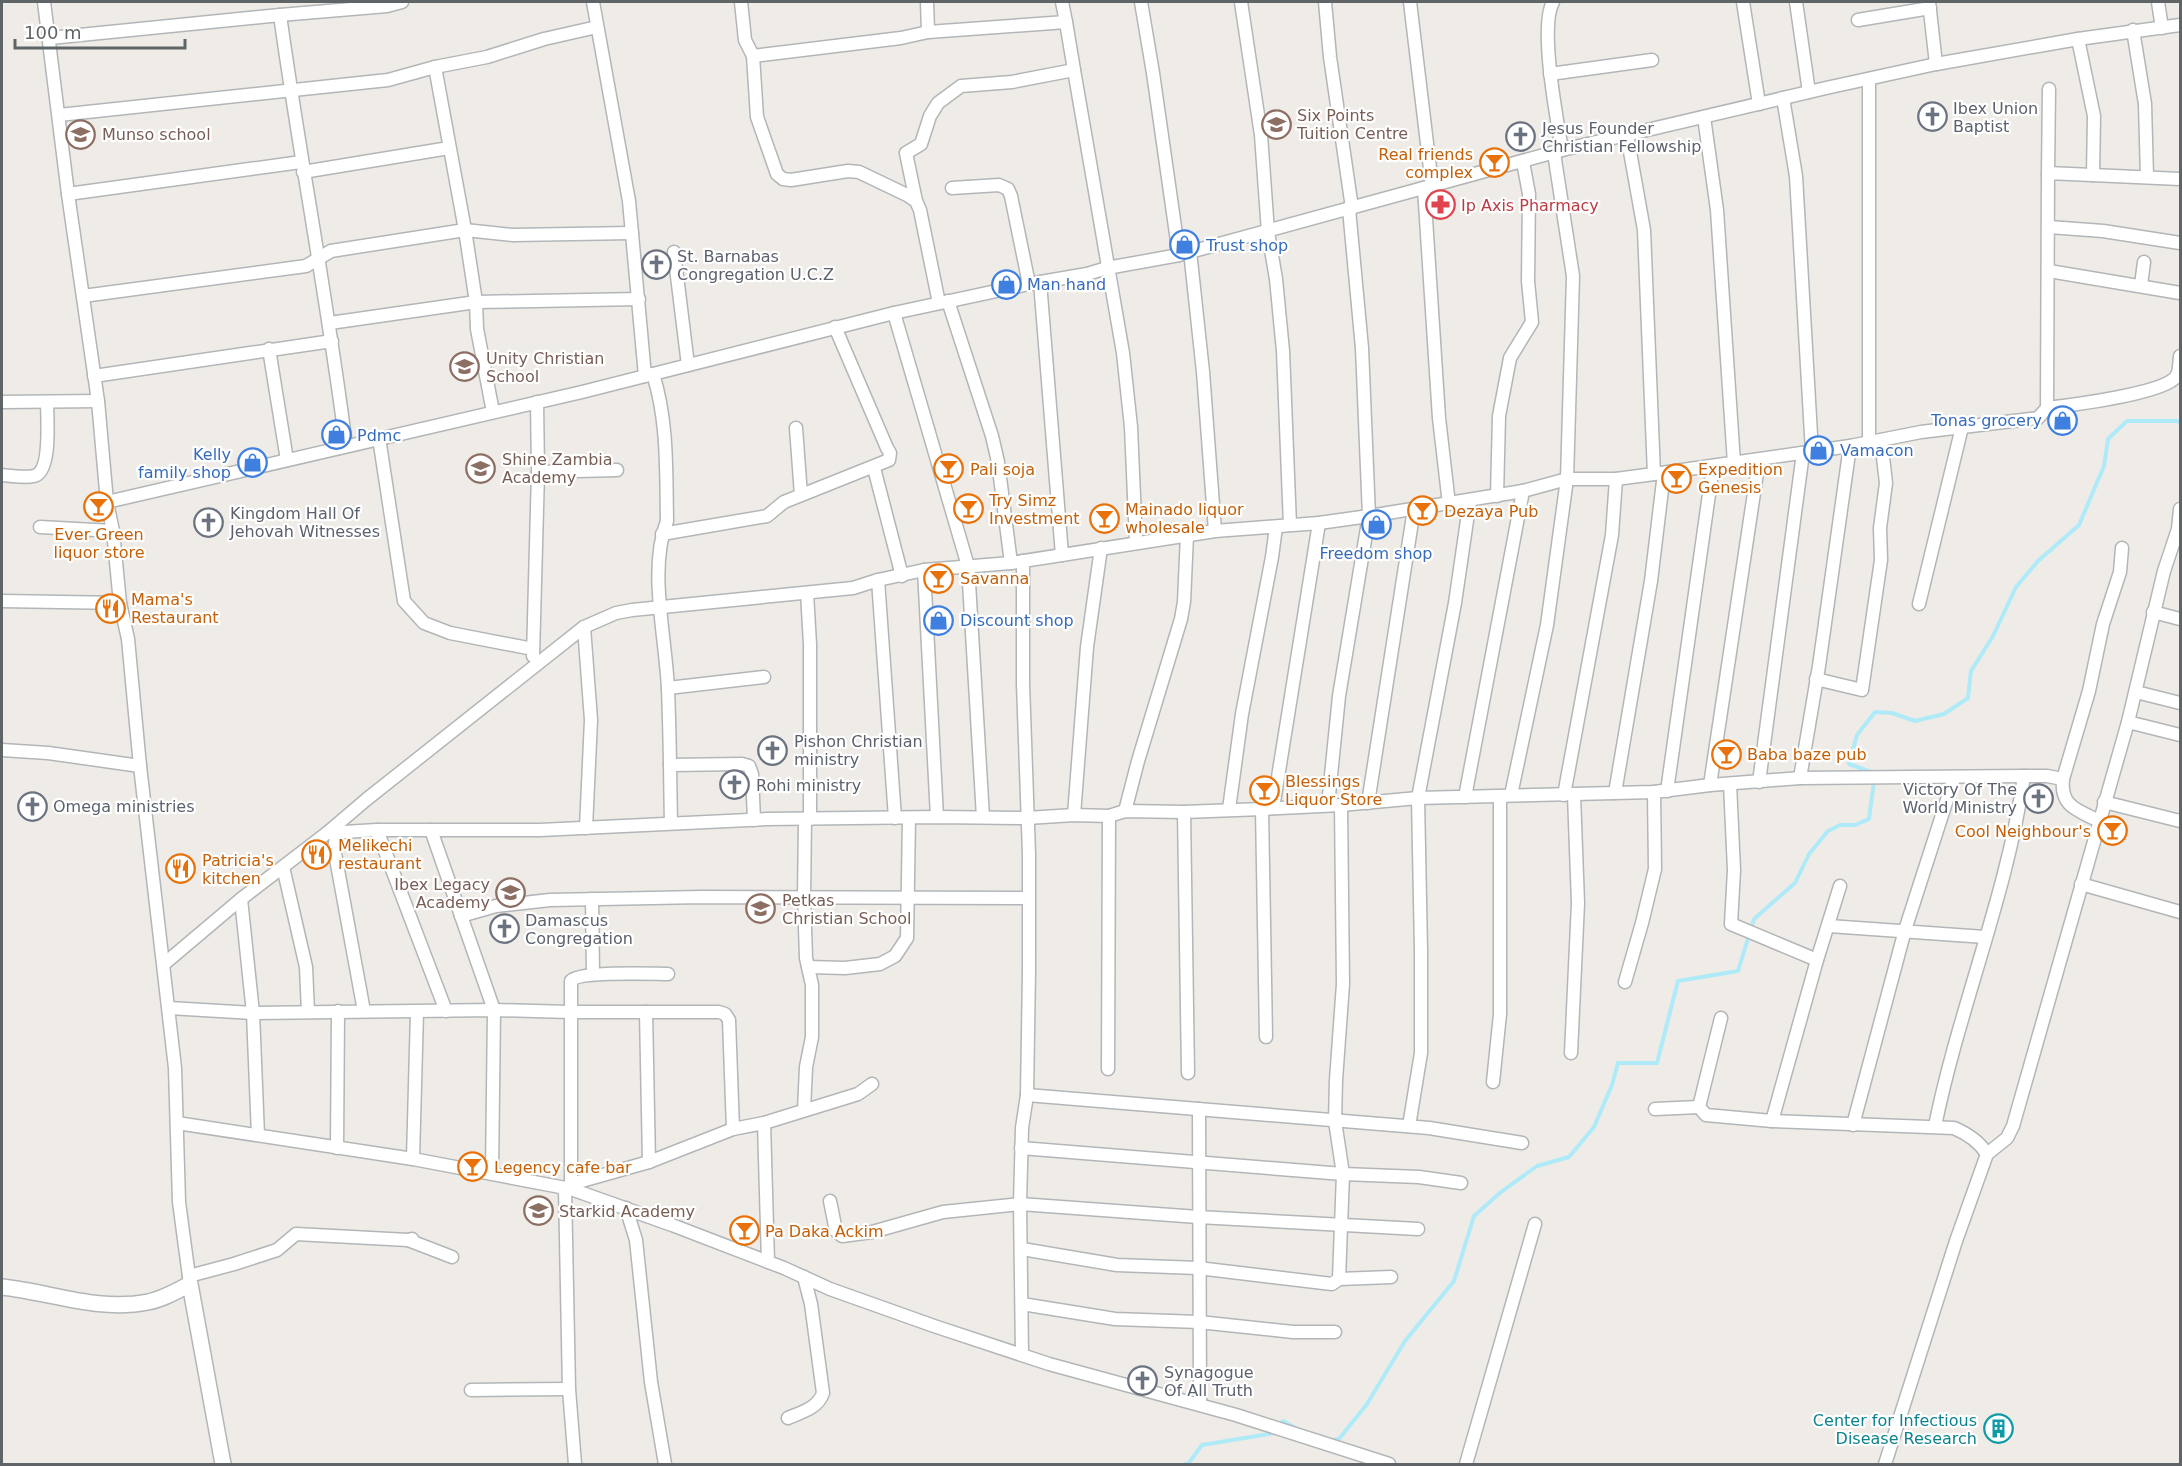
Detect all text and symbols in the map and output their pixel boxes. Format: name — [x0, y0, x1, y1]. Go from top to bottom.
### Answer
scale bar — [15, 12, 184, 50]
text: 100 m — [24, 22, 82, 43]
place label: Ibex Union Baptist — [1953, 99, 2038, 136]
church icon: Ibex Union Baptist — [1916, 101, 1948, 133]
place label: Six Points Tuition Centre — [1296, 106, 1408, 143]
school or university icon: Six Points Tuition Centre — [1260, 108, 1292, 140]
school or university icon: Munso school — [65, 118, 97, 150]
place label: Jesus Founder Christian Fellowship — [1541, 119, 1701, 156]
church icon: Jesus Founder Christian Fellowship — [1505, 121, 1537, 153]
place label: Munso school — [102, 125, 211, 144]
place label: Real friends complex — [1378, 145, 1473, 182]
bar icon: Real friends complex — [1478, 147, 1510, 179]
pharmacy icon: Ip Axis Pharmacy — [1424, 189, 1456, 221]
place label: Ip Axis Pharmacy — [1461, 196, 1599, 215]
shop icon: Trust shop — [1169, 229, 1201, 261]
place label: Trust shop — [1205, 236, 1288, 255]
place label: St. Barnabas Congregation U.C.Z — [677, 247, 834, 284]
church icon: St. Barnabas Congregation U.C.Z — [640, 249, 672, 281]
shop icon: Man hand — [990, 268, 1022, 300]
place label: Man hand — [1027, 275, 1106, 294]
place label: Unity Christian School — [486, 349, 604, 386]
school or university icon: Unity Christian School — [449, 351, 481, 383]
shop icon: Tonas grocery — [2047, 404, 2079, 436]
place label: Tonas grocery — [1930, 411, 2042, 430]
shop icon: Pdmc — [320, 419, 352, 451]
place label: Pdmc — [357, 426, 401, 445]
shop icon: Vamacon — [1803, 434, 1835, 466]
place label: Vamacon — [1840, 441, 1914, 460]
place label: Kelly family shop — [138, 445, 231, 482]
shop icon: Kelly family shop — [236, 447, 268, 479]
place label: Shine Zambia Academy — [502, 450, 613, 487]
school or university icon: Shine Zambia Academy — [465, 452, 497, 484]
bar icon: Pali soja — [933, 453, 965, 485]
place label: Pali soja — [970, 460, 1035, 479]
place label: Expedition Genesis — [1698, 460, 1783, 497]
bar icon: Expedition Genesis — [1661, 462, 1693, 494]
bar icon: Ever Green liquor store — [83, 490, 115, 522]
place label: Try Simz Investment — [988, 491, 1080, 528]
bar icon: Try Simz Investment — [952, 493, 984, 525]
bar icon: Dezaya Pub — [1407, 495, 1439, 527]
place label: Mainado liquor wholesale — [1125, 500, 1244, 537]
bar icon: Mainado liquor wholesale — [1088, 502, 1120, 534]
place label: Dezaya Pub — [1444, 502, 1538, 521]
place label: Kingdom Hall Of Jehovah Witnesses — [229, 504, 380, 541]
church icon: Kingdom Hall Of Jehovah Witnesses — [193, 506, 225, 538]
shop icon: Freedom shop — [1360, 509, 1392, 541]
place label: Ever Green liquor store — [53, 525, 145, 562]
place label: Freedom shop — [1320, 544, 1433, 563]
bar icon: Savanna — [923, 562, 955, 594]
place label: Savanna — [960, 569, 1029, 588]
place label: Mama's Restaurant — [131, 590, 219, 627]
restaurant icon: Mama's Restaurant — [94, 592, 126, 624]
shop icon: Discount shop — [923, 604, 955, 636]
place label: Discount shop — [960, 611, 1074, 630]
place label: Pishon Christian ministry — [794, 732, 923, 769]
church icon: Pishon Christian ministry — [757, 734, 789, 766]
bar icon: Baba baze pub — [1710, 738, 1742, 770]
place label: Baba baze pub — [1747, 745, 1867, 764]
church icon: Rohi ministry — [719, 769, 751, 801]
place label: Blessings Liquor Store — [1285, 772, 1382, 809]
bar icon: Blessings Liquor Store — [1248, 774, 1280, 806]
place label: Rohi ministry — [756, 776, 861, 795]
place label: Victory Of The World Ministry — [1903, 780, 2017, 817]
church icon: Victory Of The World Ministry — [2022, 782, 2054, 814]
church icon: Omega ministries — [16, 790, 48, 822]
place label: Omega ministries — [53, 797, 195, 816]
bar icon: Cool Neighbour's — [2096, 815, 2128, 847]
place label: Cool Neighbour's — [1955, 822, 2091, 841]
place label: Melikechi restaurant — [338, 836, 421, 873]
restaurant icon: Melikechi restaurant — [301, 838, 333, 870]
place label: Patricia's kitchen — [202, 851, 274, 888]
restaurant icon: Patricia's kitchen — [165, 853, 197, 885]
place label: Ibex Legacy Academy — [394, 875, 490, 912]
school or university icon: Ibex Legacy Academy — [495, 877, 527, 909]
place label: Petkas Christian School — [782, 891, 912, 928]
school or university icon: Petkas Christian School — [745, 893, 777, 925]
place label: Damascus Congregation — [525, 911, 633, 948]
church icon: Damascus Congregation — [488, 913, 520, 945]
bar icon: Legency cafe bar — [457, 1151, 489, 1183]
place label: Legency cafe bar — [494, 1158, 632, 1177]
school or university icon: Starkid Academy — [522, 1195, 554, 1227]
place label: Starkid Academy — [559, 1202, 695, 1221]
bar icon: Pa Daka Ackim — [728, 1215, 760, 1247]
place label: Pa Daka Ackim — [765, 1222, 884, 1241]
place label: Synagogue Of All Truth — [1164, 1363, 1254, 1400]
church icon: Synagogue Of All Truth — [1127, 1365, 1159, 1397]
place label: Center for Infectious Disease Research — [1813, 1411, 1977, 1448]
building icon: Center for Infectious Disease Research — [1982, 1413, 2014, 1445]

